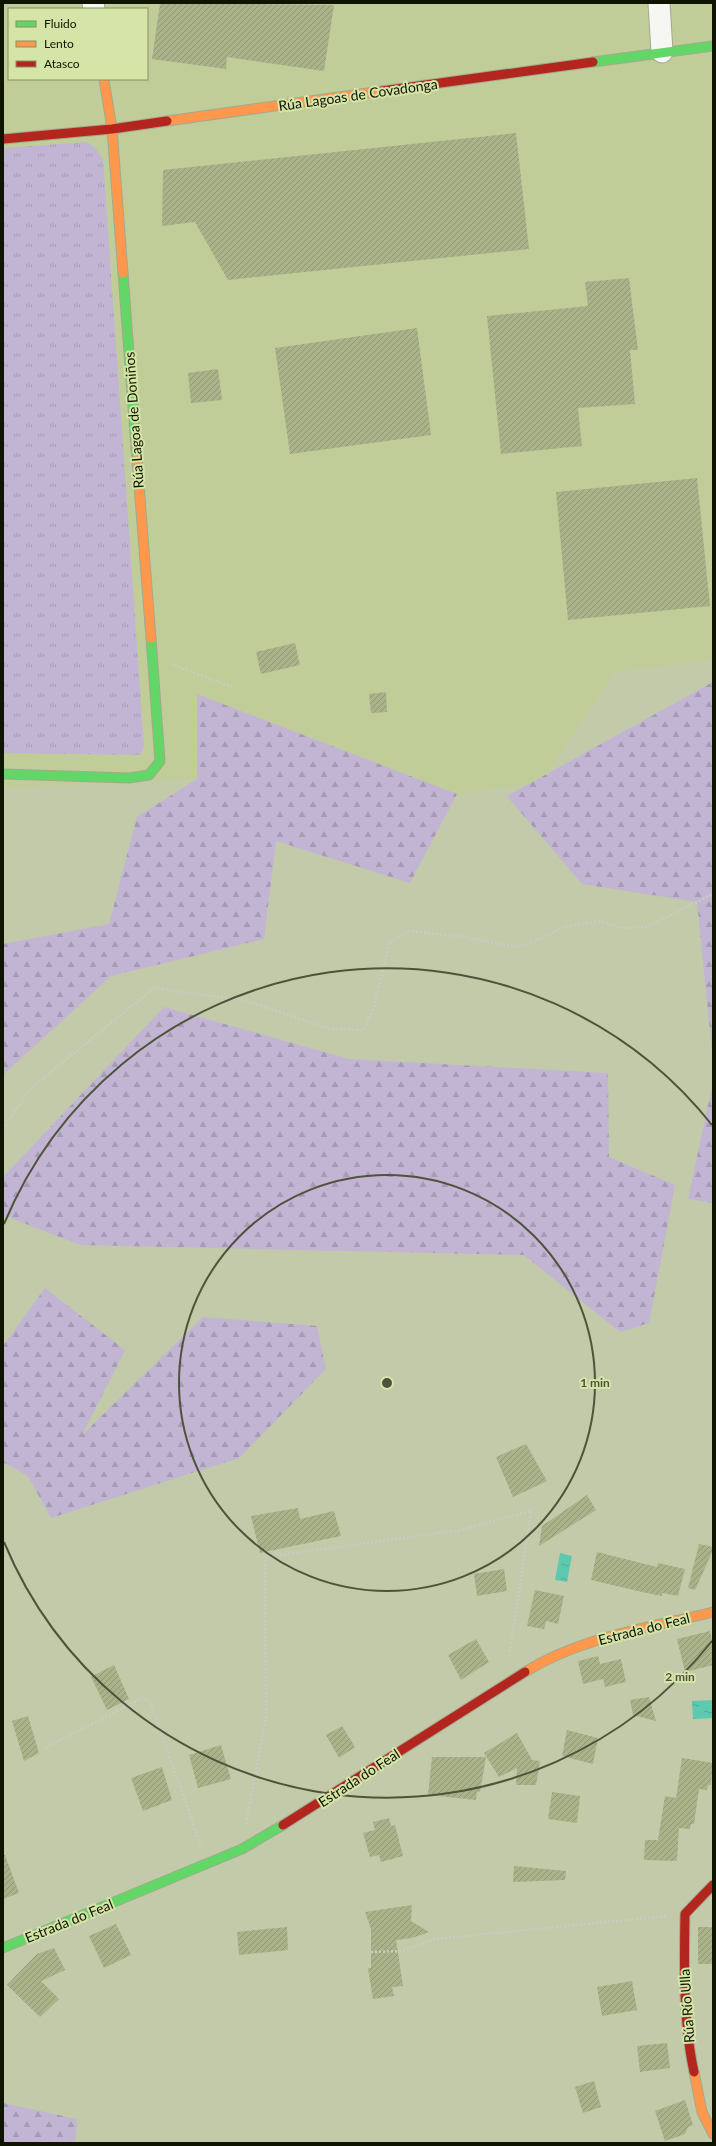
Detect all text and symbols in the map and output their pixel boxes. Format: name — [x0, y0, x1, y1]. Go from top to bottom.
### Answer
legend — [8, 8, 148, 80]
text: Fluido — [44, 16, 77, 31]
text: Lento — [44, 36, 74, 51]
text: Atasco — [44, 56, 80, 71]
street label: Rúa Lagoas de Covadonga — [277, 75, 439, 114]
street label: Rúa Lagoa de Doniños — [120, 351, 147, 489]
text: 1 min — [580, 1375, 610, 1390]
centre of rings — [380, 1376, 394, 1390]
street label: Estrada do Feal — [596, 1609, 691, 1648]
text: 2 min — [665, 1669, 695, 1684]
street label: Estrada do Feal — [315, 1745, 403, 1810]
street label: Estrada do Feal — [22, 1895, 115, 1946]
street label: Rúa Río Ulla — [675, 1968, 698, 2044]

